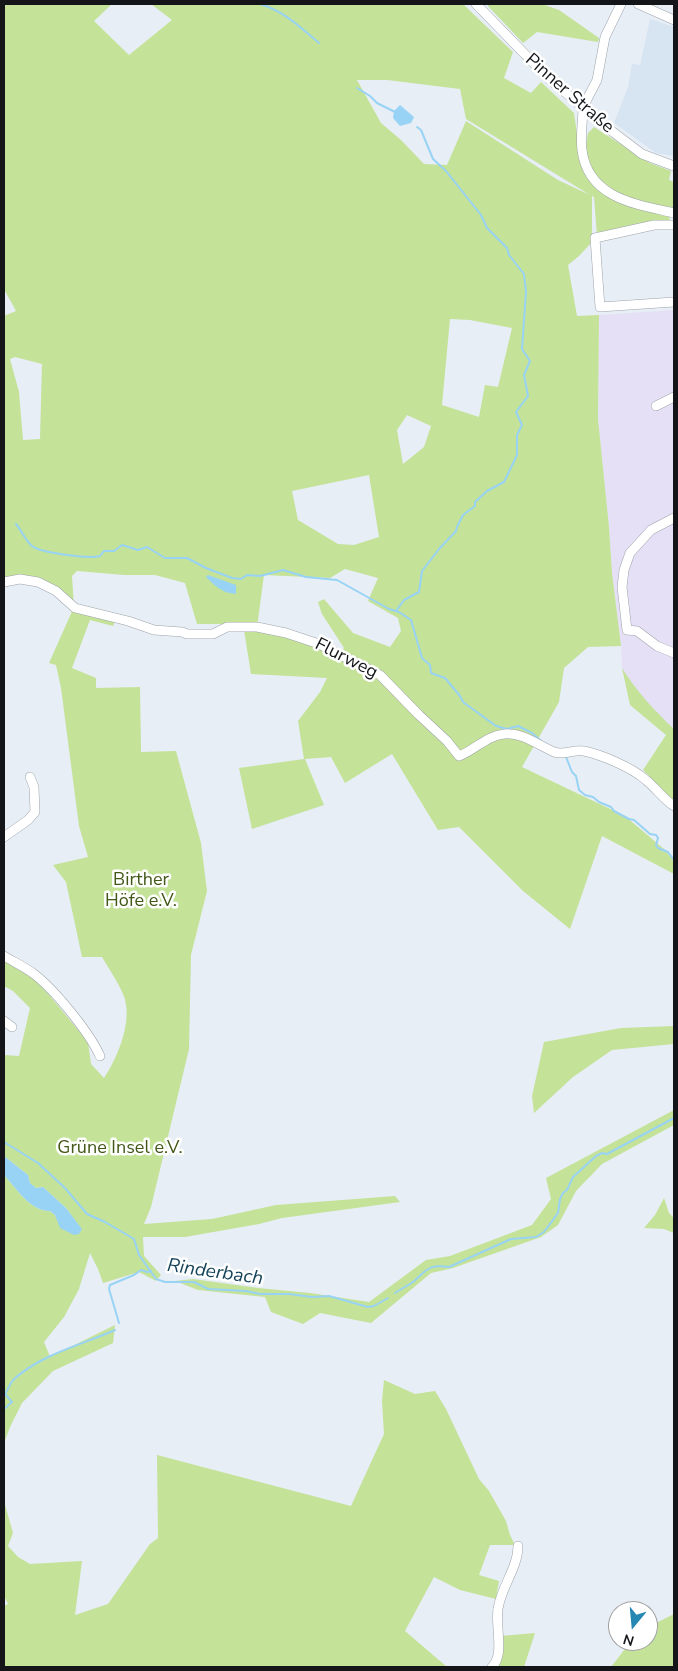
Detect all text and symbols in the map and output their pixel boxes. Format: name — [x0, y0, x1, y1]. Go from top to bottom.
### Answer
street label: Pinner Straße — [520, 50, 618, 138]
street label: Flurweg — [311, 634, 381, 684]
park label: Birther Höfe e.V. — [105, 870, 177, 912]
park label: Grüne Insel e.V. — [57, 1138, 183, 1160]
water label: Rinderbach — [166, 1255, 264, 1291]
north arrow — [608, 1601, 658, 1651]
text: N — [621, 1629, 637, 1650]

